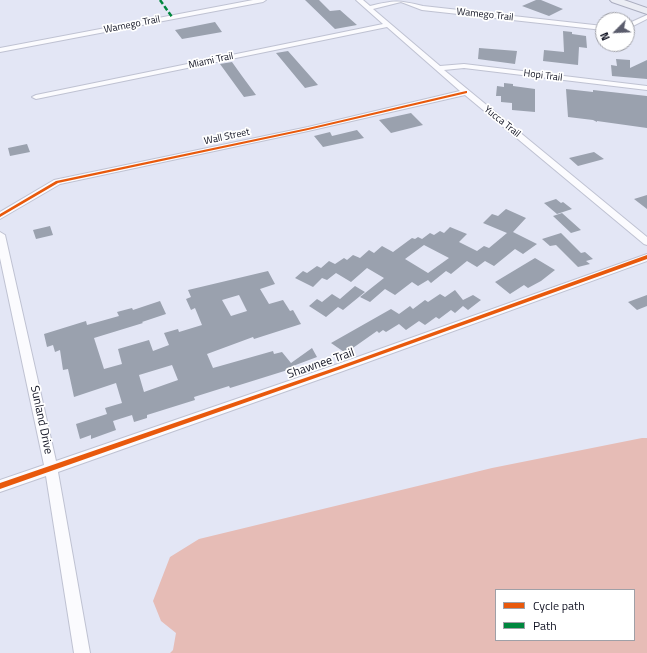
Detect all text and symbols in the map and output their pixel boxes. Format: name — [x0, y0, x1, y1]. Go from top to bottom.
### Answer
street label: Wamego Trail — [456, 6, 514, 24]
north arrow — [595, 12, 635, 52]
street label: Wamego Trail — [103, 14, 161, 36]
text: N — [596, 30, 614, 43]
street label: Miami Trail — [187, 50, 235, 72]
street label: Hopi Trail — [523, 68, 563, 84]
street label: Yucca Trail — [481, 104, 523, 140]
street label: Wall Street — [203, 126, 251, 148]
street label: Shawnee Trail — [285, 346, 357, 382]
street label: Sunland Drive — [27, 384, 55, 456]
legend — [495, 589, 635, 641]
text: Cycle path — [533, 596, 585, 615]
text: Path — [533, 616, 557, 635]

